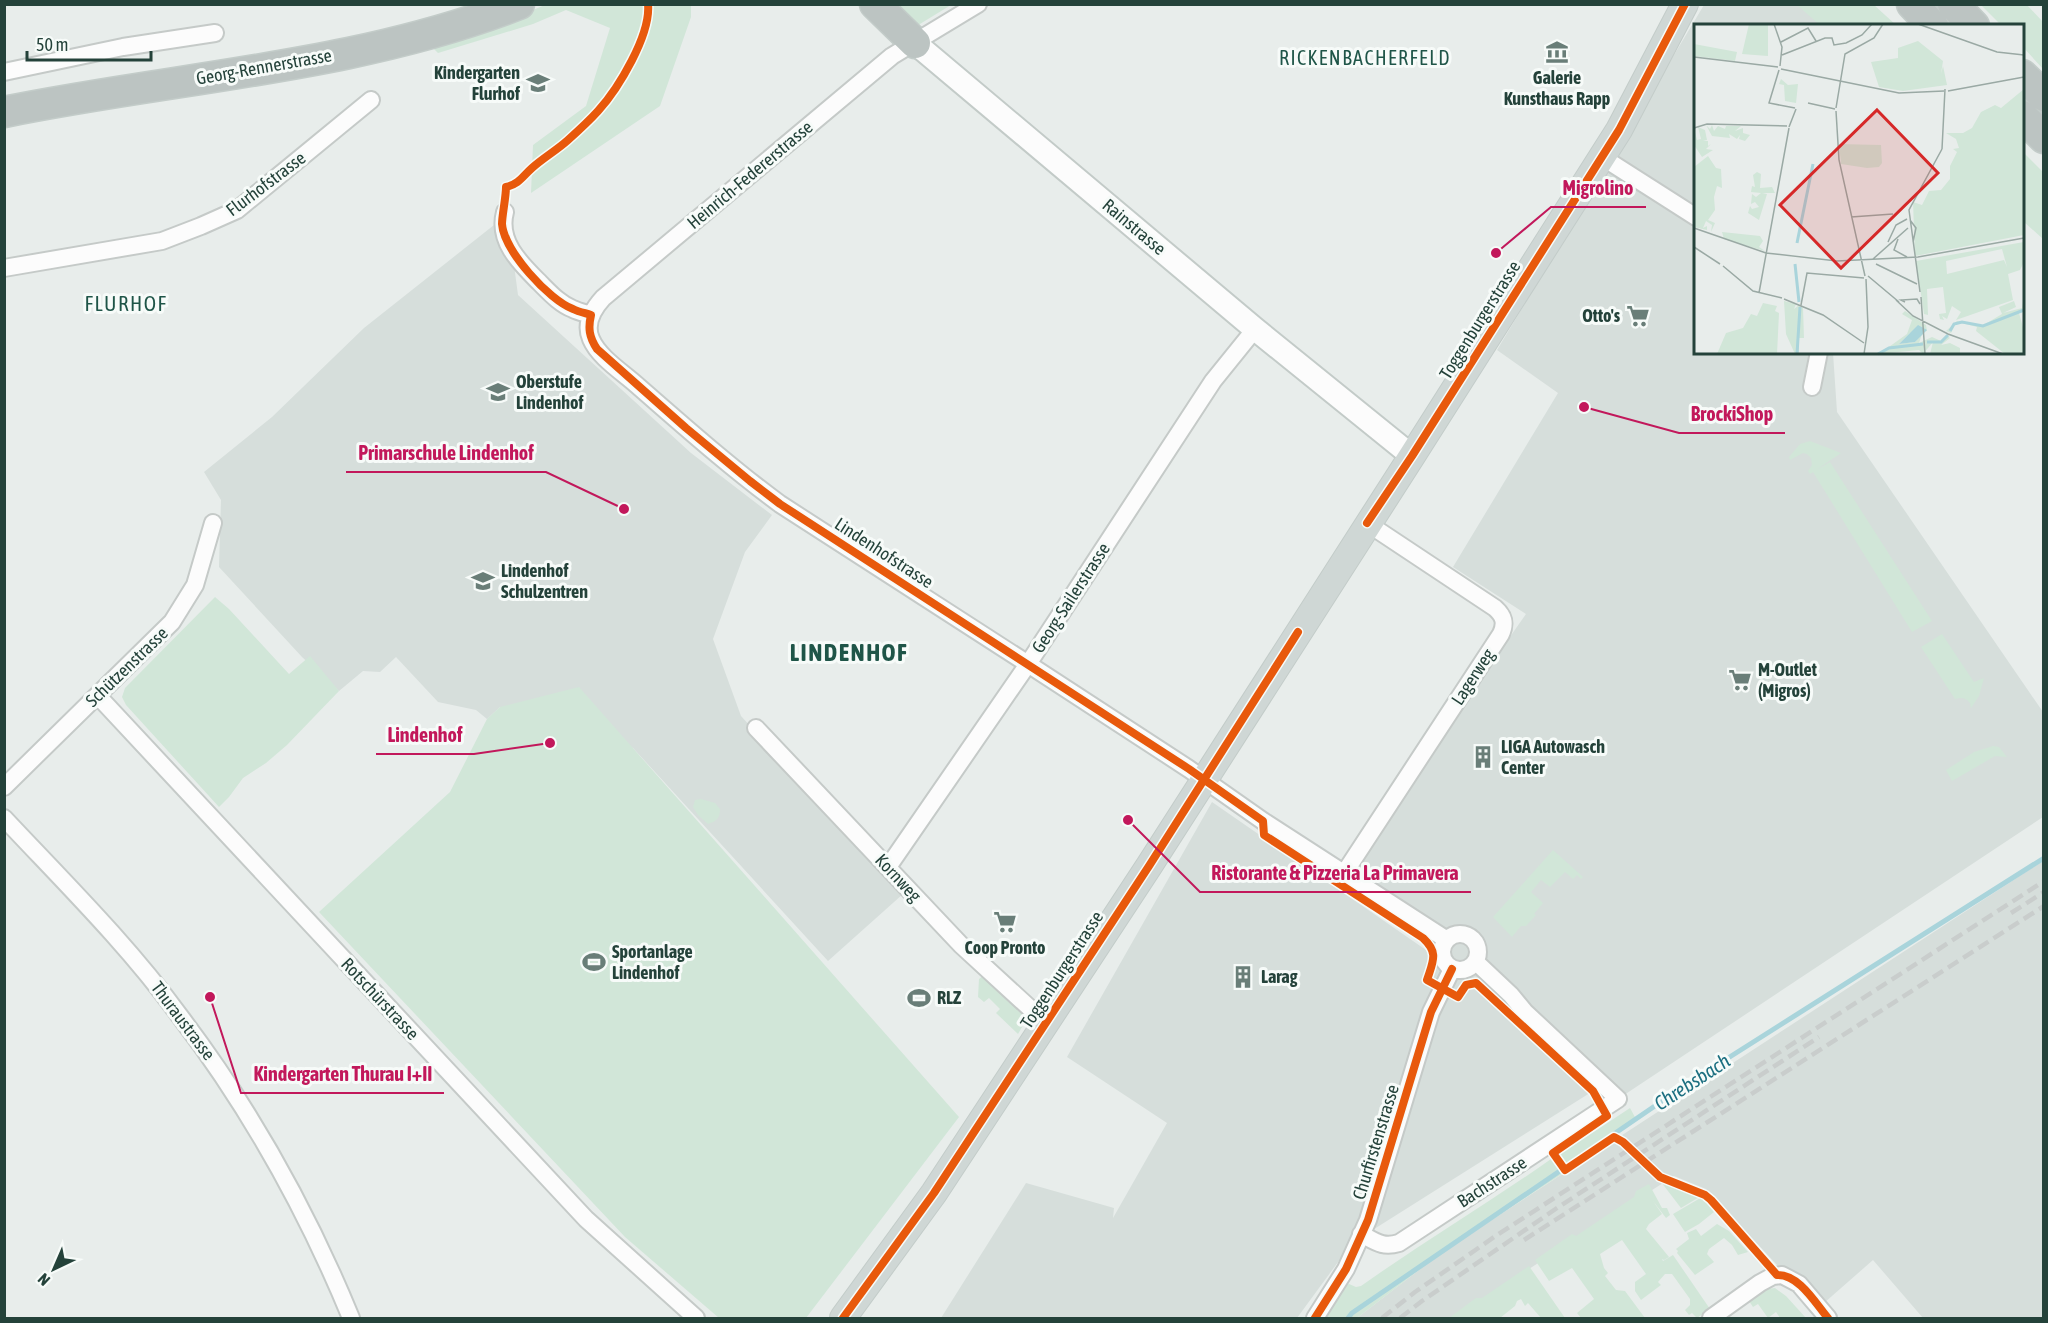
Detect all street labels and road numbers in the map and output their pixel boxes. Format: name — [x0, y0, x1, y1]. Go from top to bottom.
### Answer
street label: Georg-Rennerstrasse — [195, 44, 333, 89]
street label: Heinrich-Federerstrasse — [683, 116, 817, 233]
street label: Flurhofstrasse — [222, 147, 310, 220]
street label: Rainstrasse — [1098, 194, 1170, 259]
street label: Toggenburgerstrasse — [1435, 257, 1524, 383]
street label: Lindenhofstrasse — [831, 513, 937, 592]
street label: Georg-Sailerstrasse — [1027, 539, 1114, 657]
street label: Schützenstrasse — [81, 622, 172, 711]
street label: Lagerweg — [1447, 645, 1499, 709]
street label: Kornweg — [871, 849, 926, 906]
street label: Toggenburgerstrasse — [1016, 907, 1107, 1032]
street label: Rotschürstrasse — [337, 953, 424, 1044]
street label: Thuraustrasse — [147, 977, 220, 1064]
street label: Churfirstenstrasse — [1348, 1082, 1403, 1202]
street label: Bachstrasse — [1453, 1152, 1530, 1212]

